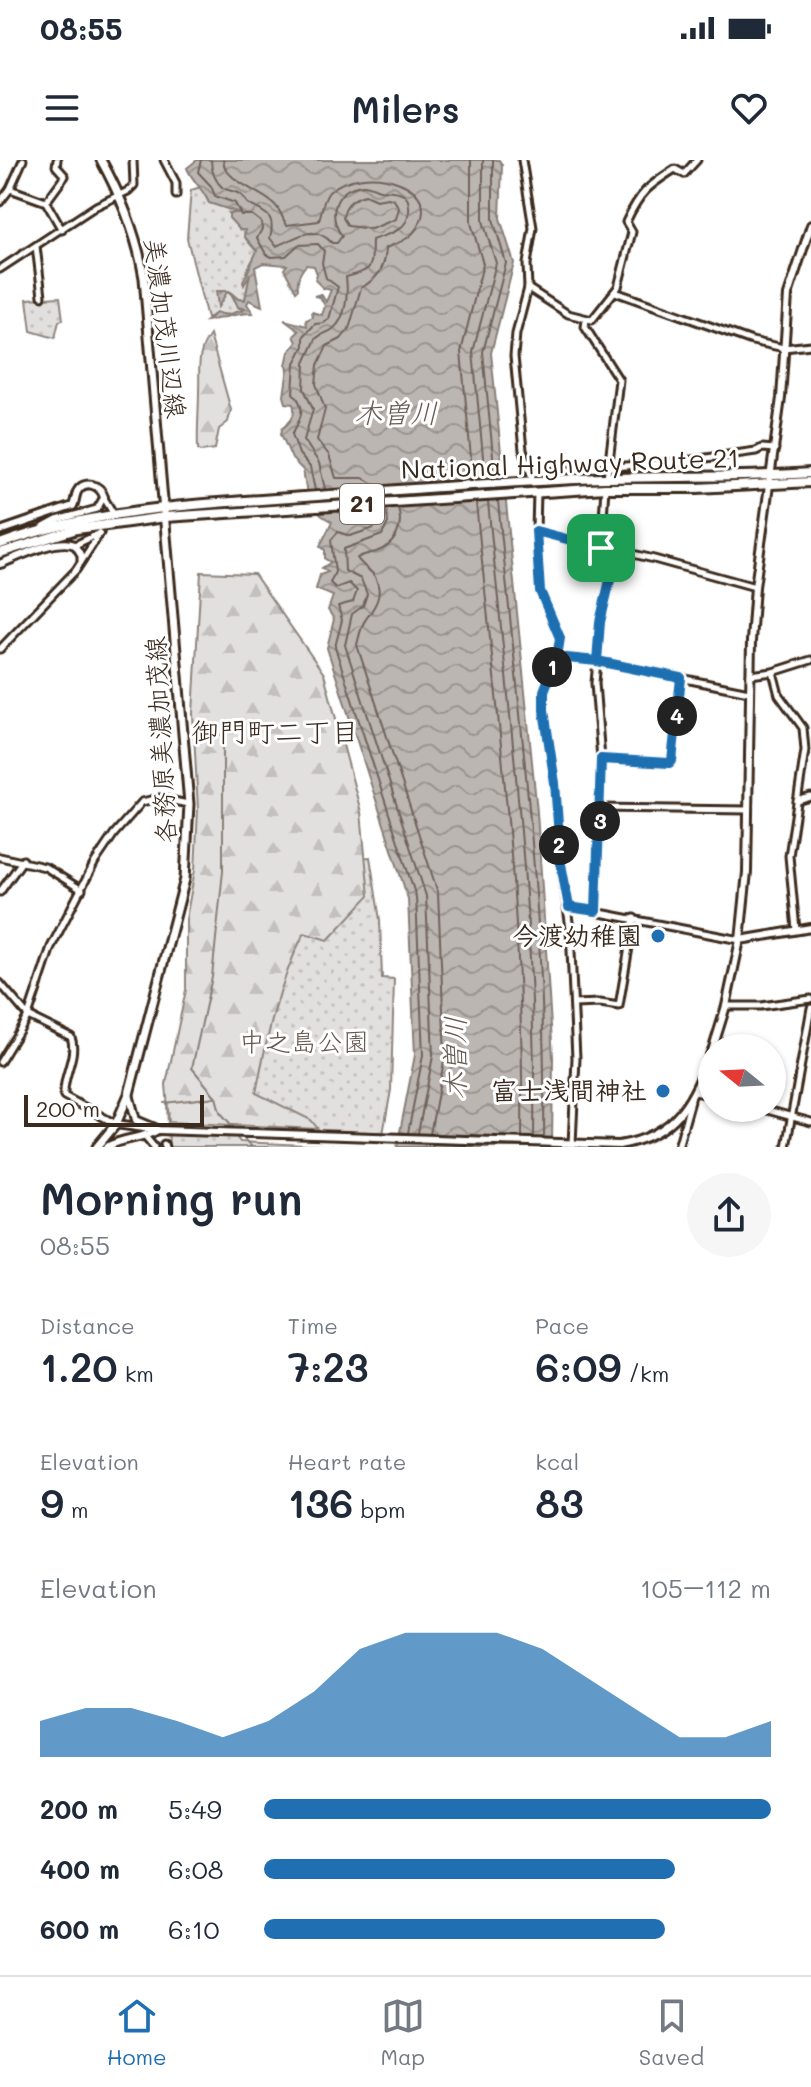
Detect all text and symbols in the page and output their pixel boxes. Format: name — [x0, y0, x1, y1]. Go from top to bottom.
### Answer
text: 08:55 — [40, 8, 122, 48]
text: Milers — [351, 85, 460, 132]
icon: menu — [40, 86, 84, 130]
icon: heart — [727, 86, 771, 130]
street label: 美濃加茂川辺線 — [138, 235, 194, 420]
water label: 木曽川 — [354, 394, 438, 430]
street label: National Highway Route 21 — [400, 440, 740, 486]
road number: 21 — [340, 484, 384, 524]
pin — [567, 514, 635, 582]
icon: arrive — [579, 526, 623, 570]
street label: 各務原美濃加茂線 — [138, 635, 182, 845]
pin: 1 — [532, 647, 572, 687]
text: 1 — [547, 652, 557, 681]
pin: 4 — [657, 696, 697, 736]
text: 4 — [670, 701, 684, 730]
district label: 御門町二丁目 — [191, 713, 359, 749]
pin: 3 — [580, 801, 620, 841]
text: 3 — [593, 806, 607, 835]
pin: 2 — [539, 825, 579, 865]
text: 2 — [553, 830, 565, 859]
place label: 今渡幼稚園 — [512, 918, 642, 952]
marker: 今渡幼稚園 — [649, 927, 667, 945]
water label: 木曽川 — [436, 1016, 472, 1100]
park label: 中之島公園 — [239, 1024, 369, 1058]
north arrow — [698, 1034, 786, 1122]
map controls — [698, 1034, 786, 1122]
place label: 富士浅間神社 — [491, 1073, 647, 1107]
marker: 富士浅間神社 — [654, 1082, 672, 1100]
scale bar — [24, 1091, 204, 1127]
text: 200 m — [36, 1094, 100, 1123]
text: Morning run — [40, 1169, 303, 1226]
button: share — [687, 1173, 771, 1257]
text: 08:55 — [40, 1228, 110, 1262]
text: Distance — [40, 1311, 135, 1340]
text: Time — [288, 1311, 338, 1340]
text: Pace — [535, 1311, 589, 1340]
text: 1.20 — [40, 1340, 118, 1392]
text: 7:23 — [288, 1340, 369, 1392]
text: 6:09 — [535, 1340, 621, 1392]
text: km — [118, 1359, 154, 1388]
text: /km — [621, 1359, 669, 1388]
text: Elevation — [40, 1447, 139, 1476]
text: Heart rate — [288, 1447, 406, 1476]
text: kcal — [535, 1447, 579, 1476]
text: 9 — [40, 1476, 64, 1528]
text: 136 — [288, 1476, 353, 1528]
text: 83 — [535, 1476, 584, 1528]
text: m — [64, 1495, 89, 1524]
text: bpm — [353, 1495, 406, 1524]
text: Elevation — [40, 1571, 157, 1605]
text: 105–112 m — [640, 1571, 771, 1605]
text: 200 m — [40, 1792, 118, 1826]
text: 5:49 — [168, 1792, 222, 1826]
text: 400 m — [40, 1852, 120, 1886]
text: 6:08 — [168, 1852, 224, 1886]
text: 600 m — [40, 1912, 119, 1946]
text: 6:10 — [168, 1912, 219, 1946]
tab: Home — [107, 1994, 167, 2071]
tab: Map — [380, 1994, 425, 2071]
tab: Saved — [639, 1994, 704, 2071]

